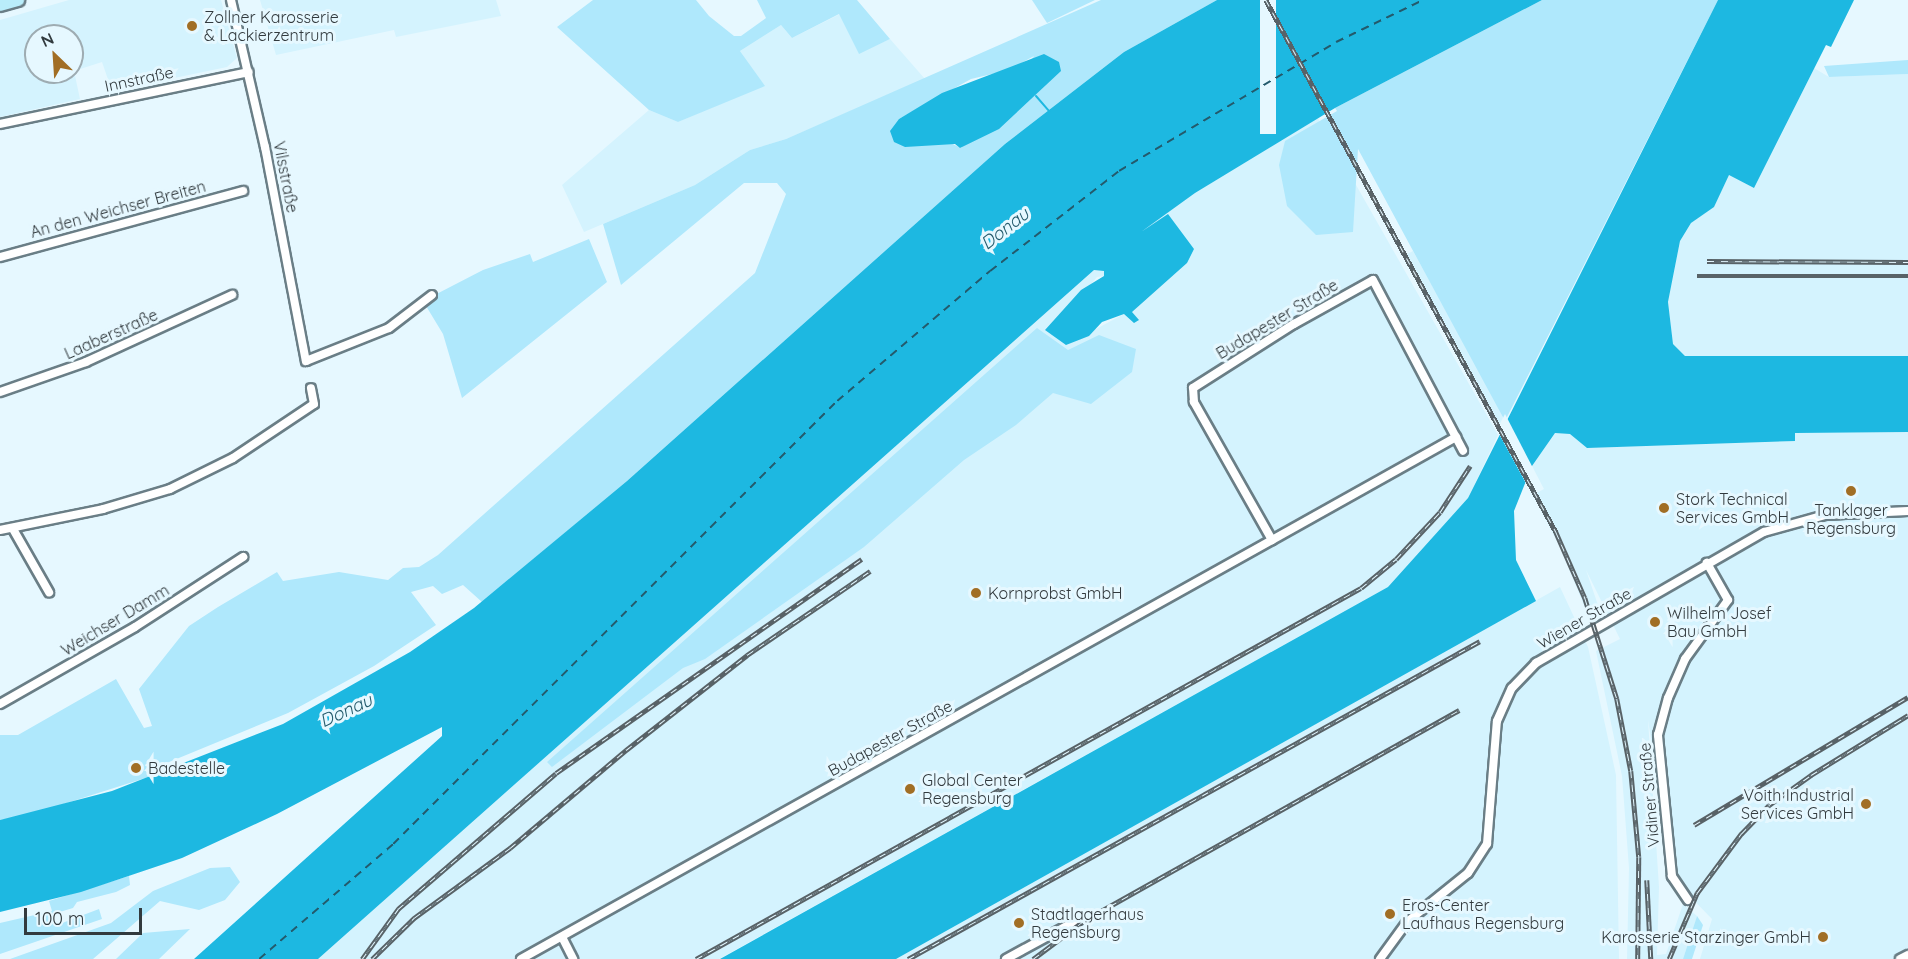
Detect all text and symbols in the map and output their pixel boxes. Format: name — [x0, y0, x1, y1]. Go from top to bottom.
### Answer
place label: Zollner Karosserie & Lackierzentrum — [204, 7, 339, 45]
marker: Zollner Karosserie & Lackierzentrum — [185, 19, 199, 33]
north arrow — [24, 24, 84, 84]
text: N — [38, 28, 57, 51]
street label: Innstraße — [103, 62, 175, 96]
street label: Vilsstraße — [270, 140, 302, 214]
street label: An den Weichser Breiten — [28, 176, 208, 242]
water label: Donau — [977, 203, 1033, 255]
street label: Budapester Straße — [1213, 275, 1341, 363]
street label: Laaberstraße — [61, 305, 161, 363]
marker: Tanklager Regensburg — [1844, 484, 1858, 498]
place label: Stork Technical Services GmbH — [1676, 489, 1789, 527]
place label: Tanklager Regensburg — [1806, 500, 1896, 538]
marker: Stork Technical Services GmbH — [1657, 501, 1671, 515]
street label: Weichser Damm — [58, 580, 172, 660]
place label: Kornprobst GmbH — [988, 583, 1123, 603]
street label: Wiener Straße — [1533, 583, 1635, 653]
marker: Kornprobst GmbH — [969, 586, 983, 600]
place label: Wilhelm Josef Bau GmbH — [1667, 603, 1771, 641]
marker: Wilhelm Josef Bau GmbH — [1648, 615, 1662, 629]
water label: Donau — [316, 690, 376, 732]
street label: Budapester Straße — [825, 696, 955, 780]
street label: Vidiner Straße — [1635, 742, 1663, 848]
place label: Badestelle — [148, 758, 225, 778]
marker: Badestelle — [129, 761, 143, 775]
place label: Global Center Regensburg — [922, 770, 1023, 808]
marker: Global Center Regensburg — [903, 782, 917, 796]
place label: Voith Industrial Services GmbH — [1741, 785, 1854, 823]
marker: Voith Industrial Services GmbH — [1859, 797, 1873, 811]
place label: Eros-Center Laufhaus Regensburg — [1402, 895, 1564, 933]
scale bar — [27, 896, 146, 934]
place label: Stadtlagerhaus Regensburg — [1031, 904, 1144, 942]
text: 100 m — [35, 907, 84, 930]
marker: Eros-Center Laufhaus Regensburg — [1383, 907, 1397, 921]
marker: Stadtlagerhaus Regensburg — [1012, 916, 1026, 930]
place label: Karosserie Starzinger GmbH — [1601, 927, 1811, 947]
marker: Karosserie Starzinger GmbH — [1816, 930, 1830, 944]

